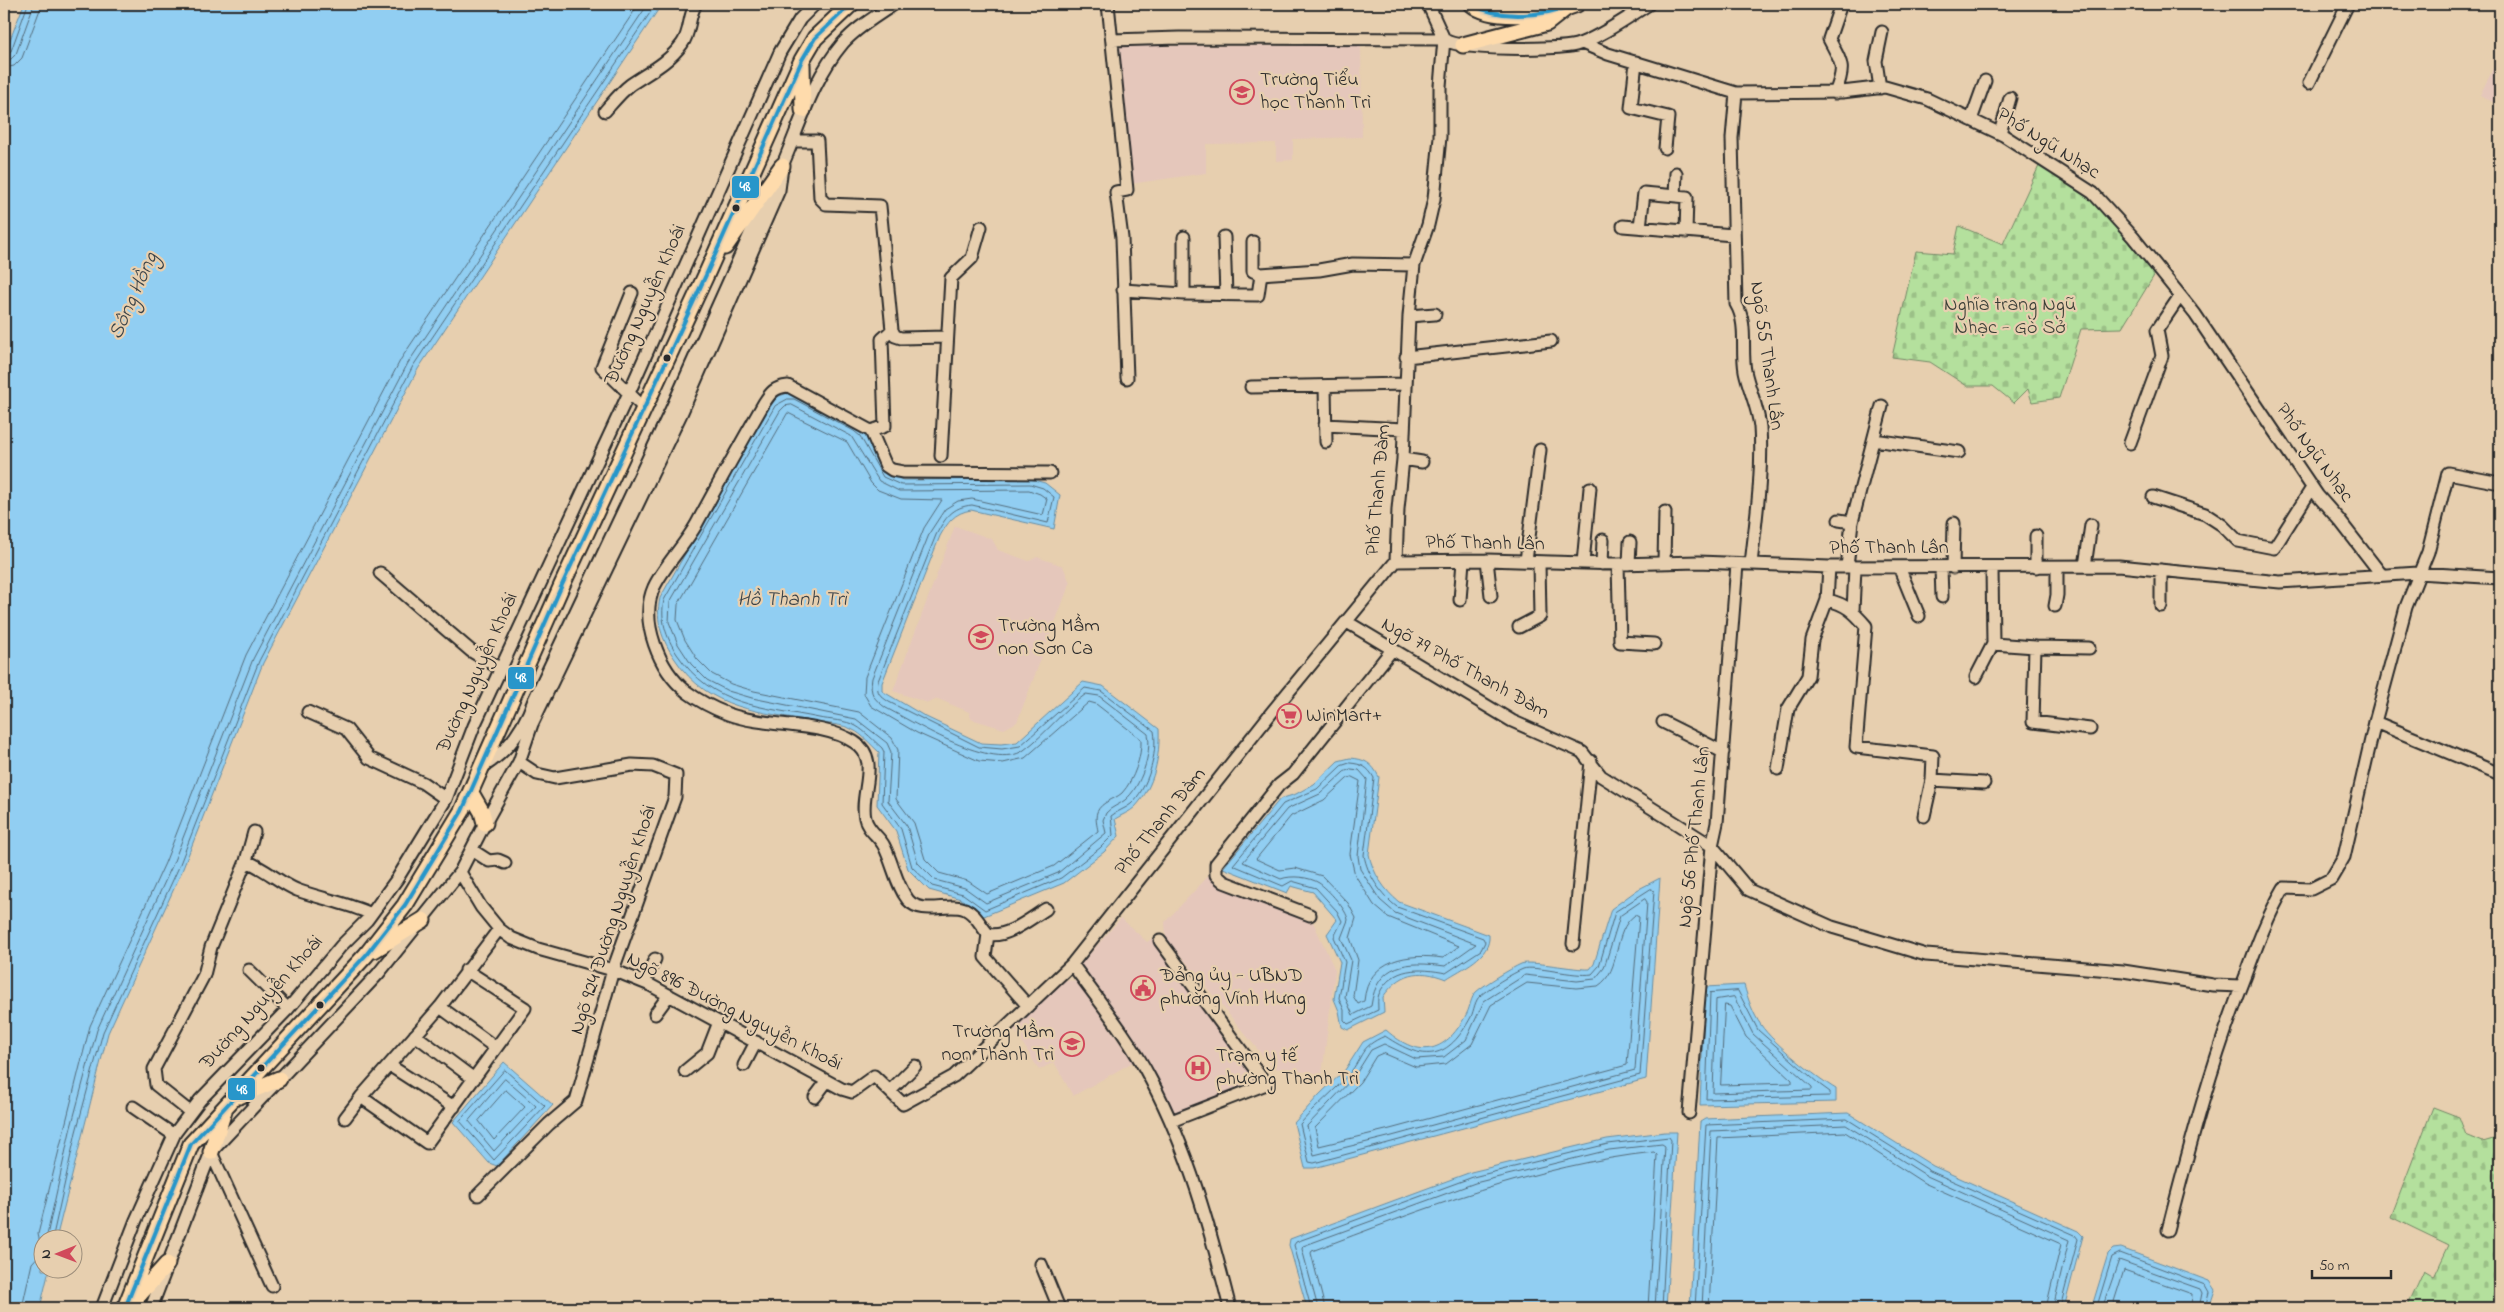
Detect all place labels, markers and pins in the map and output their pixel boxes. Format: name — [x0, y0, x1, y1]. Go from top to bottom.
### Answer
place label: Trường Tiểu học Thanh Trì — [1260, 66, 1371, 118]
school or university icon: Trường Tiểu học Thanh Trì — [1229, 79, 1255, 105]
unlabelled marker — [731, 203, 741, 213]
unlabelled marker — [662, 353, 672, 363]
place label: Trường Mầm non Sơn Ca — [998, 612, 1100, 664]
school or university icon: Trường Mầm non Sơn Ca — [968, 624, 994, 650]
place label: WinMart+ — [1306, 702, 1382, 731]
supermarket icon: WinMart+ — [1276, 703, 1302, 729]
place label: Đảng ủy - UBND phường Vĩnh Hưng — [1159, 962, 1306, 1015]
public building icon: Đảng ủy - UBND phường Vĩnh Hưng — [1130, 975, 1156, 1001]
unlabelled marker — [315, 1000, 325, 1010]
place label: Trường Mầm non Thanh Trì — [942, 1018, 1054, 1070]
school or university icon: Trường Mầm non Thanh Trì — [1059, 1031, 1085, 1057]
place label: Trạm y tế phường Thanh Trì — [1216, 1042, 1359, 1095]
hospital icon: Trạm y tế phường Thanh Trì — [1185, 1055, 1211, 1081]
unlabelled marker — [256, 1063, 266, 1073]

